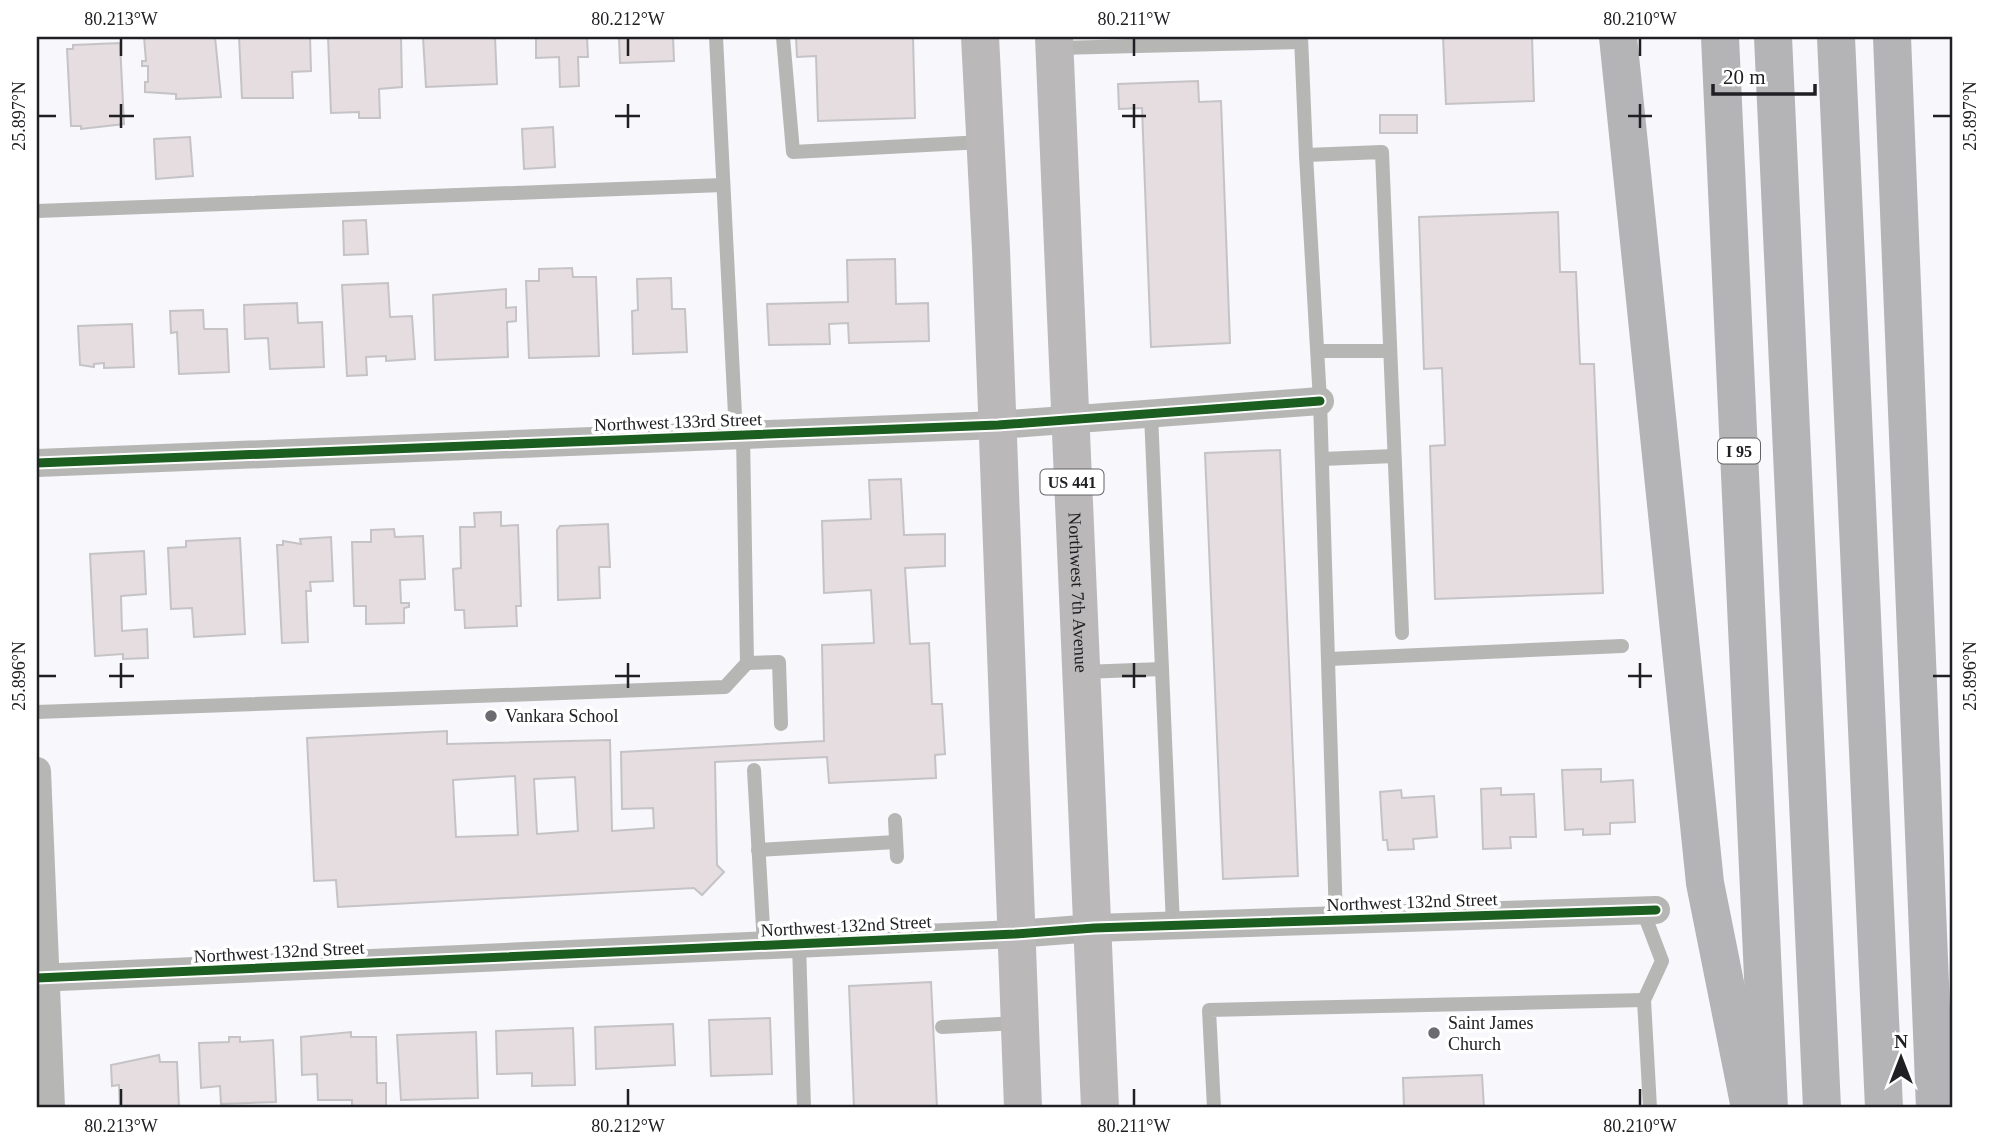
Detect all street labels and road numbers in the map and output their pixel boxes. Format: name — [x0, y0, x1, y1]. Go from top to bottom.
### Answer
street label: Northwest 133rd Street — [594, 409, 762, 435]
road number: I 95 — [1718, 438, 1760, 464]
road number: US 441 — [1040, 470, 1104, 495]
street label: Northwest 7th Avenue — [1064, 512, 1091, 673]
street label: Northwest 132nd Street — [1326, 889, 1498, 915]
street label: Northwest 132nd Street — [760, 912, 932, 940]
street label: Northwest 132nd Street — [193, 938, 365, 966]

